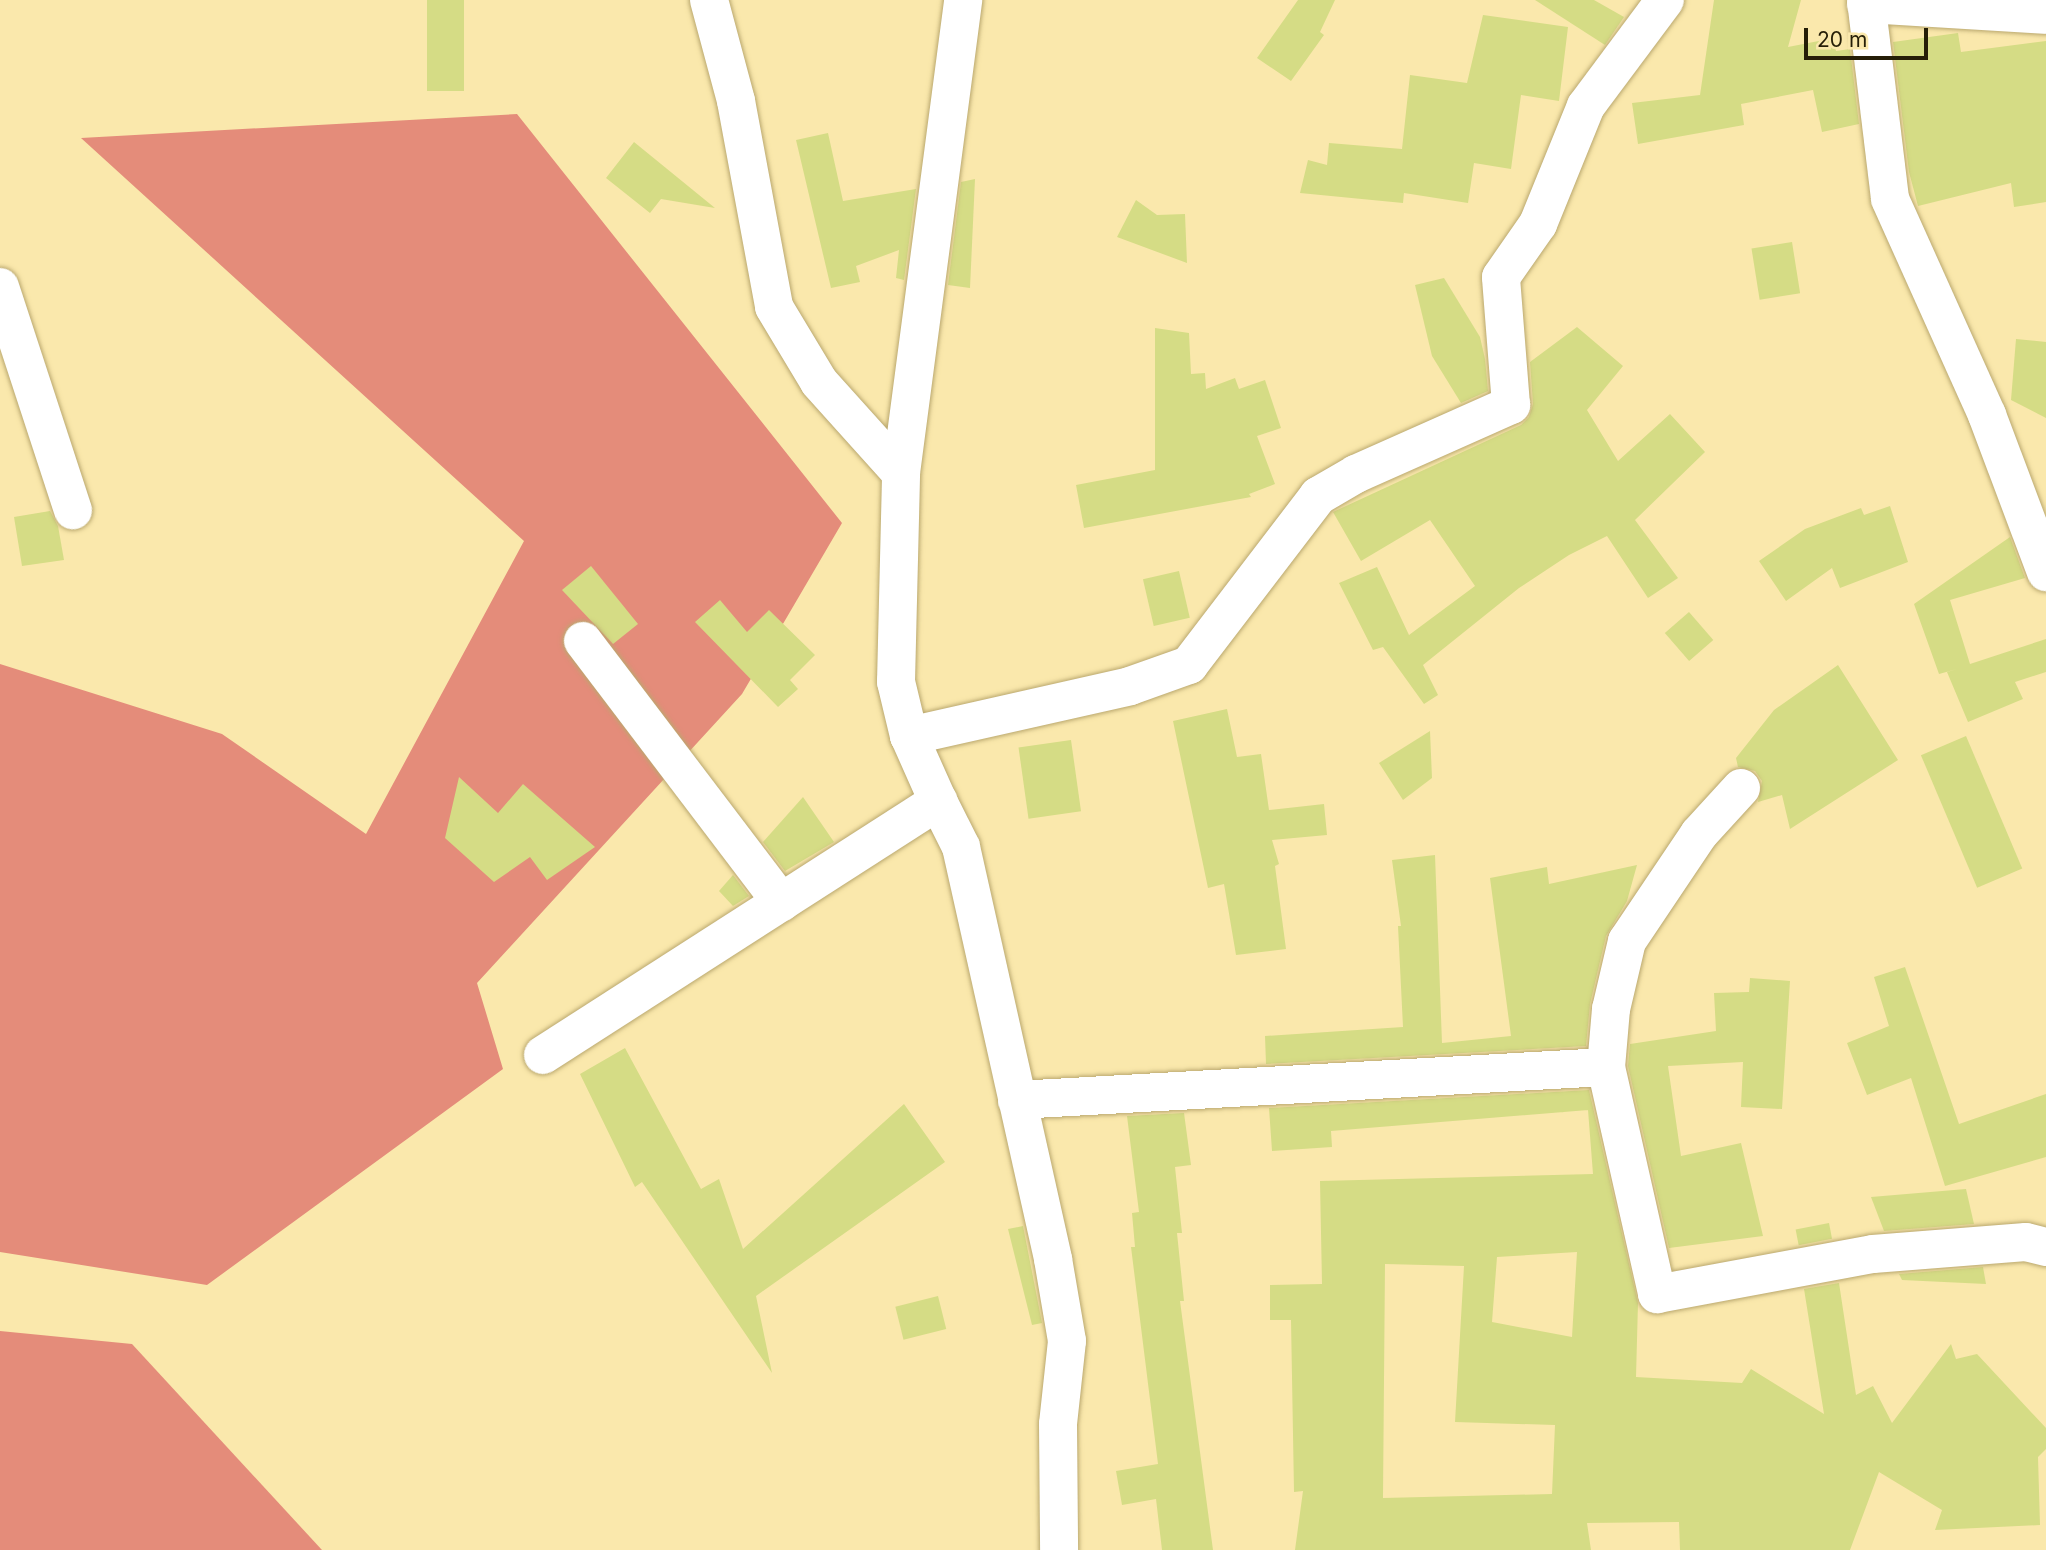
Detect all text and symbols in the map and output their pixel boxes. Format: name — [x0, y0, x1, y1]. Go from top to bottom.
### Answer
scale bar — [1808, 14, 1932, 58]
text: 20 m — [1817, 27, 1867, 52]

